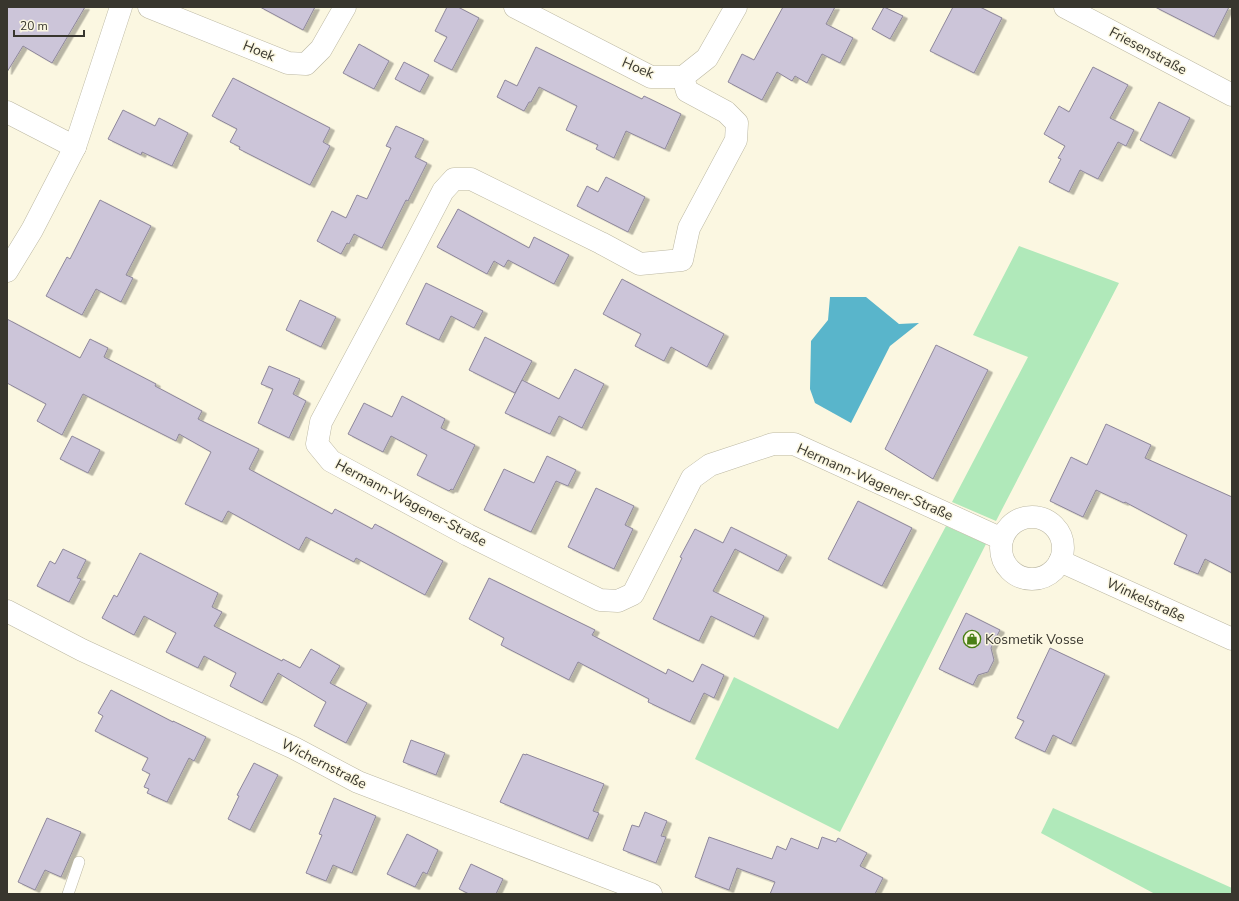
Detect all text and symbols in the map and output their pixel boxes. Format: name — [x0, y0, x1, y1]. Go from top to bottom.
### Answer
scale bar — [14, 12, 84, 38]
text: 20 m — [20, 18, 48, 34]
street label: Friesenstraße — [1106, 23, 1190, 79]
street label: Hoek — [240, 36, 279, 66]
street label: Hoek — [619, 53, 658, 84]
street label: Hermann-Wagener-Straße — [794, 439, 956, 525]
street label: Hermann-Wagener-Straße — [332, 455, 490, 551]
street label: Winkelstraße — [1103, 573, 1189, 627]
shop icon: Kosmetik Vosse — [962, 629, 982, 649]
place label: Kosmetik Vosse — [985, 630, 1084, 649]
street label: Wichernstraße — [278, 734, 370, 794]

